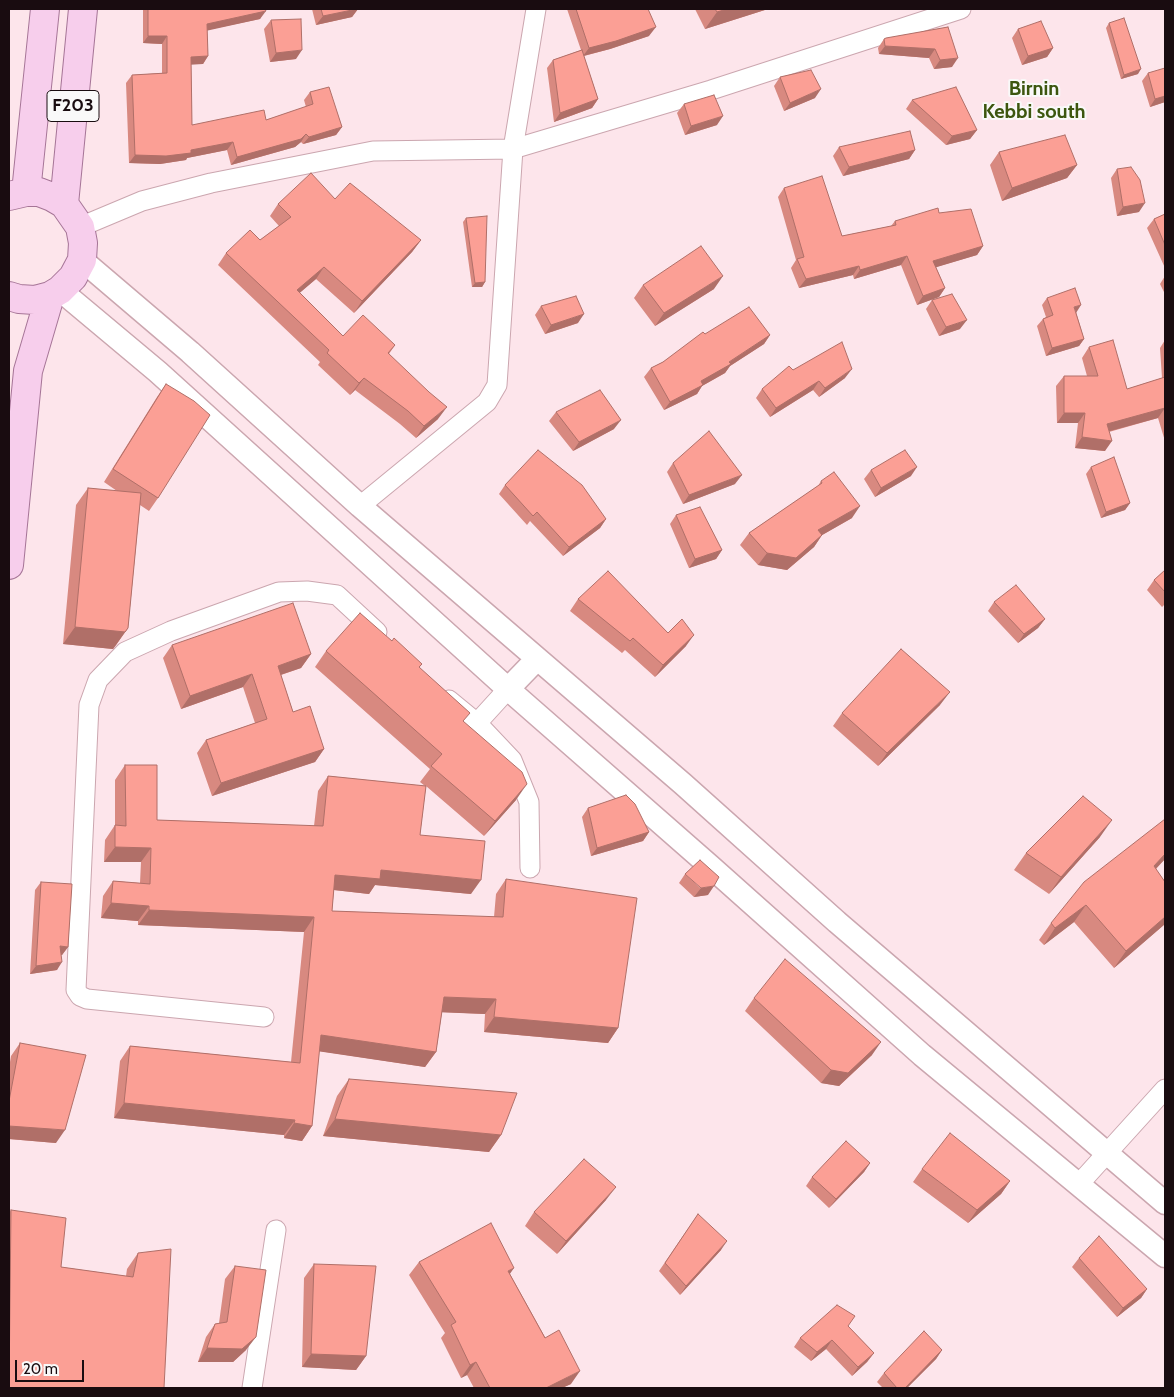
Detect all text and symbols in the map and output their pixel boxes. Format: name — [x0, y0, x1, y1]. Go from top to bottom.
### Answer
district label: Birnin Kebbi south — [982, 77, 1086, 124]
road number: F203 — [47, 90, 99, 122]
scale bar — [18, 1350, 86, 1382]
text: 20 m — [23, 1360, 58, 1378]

